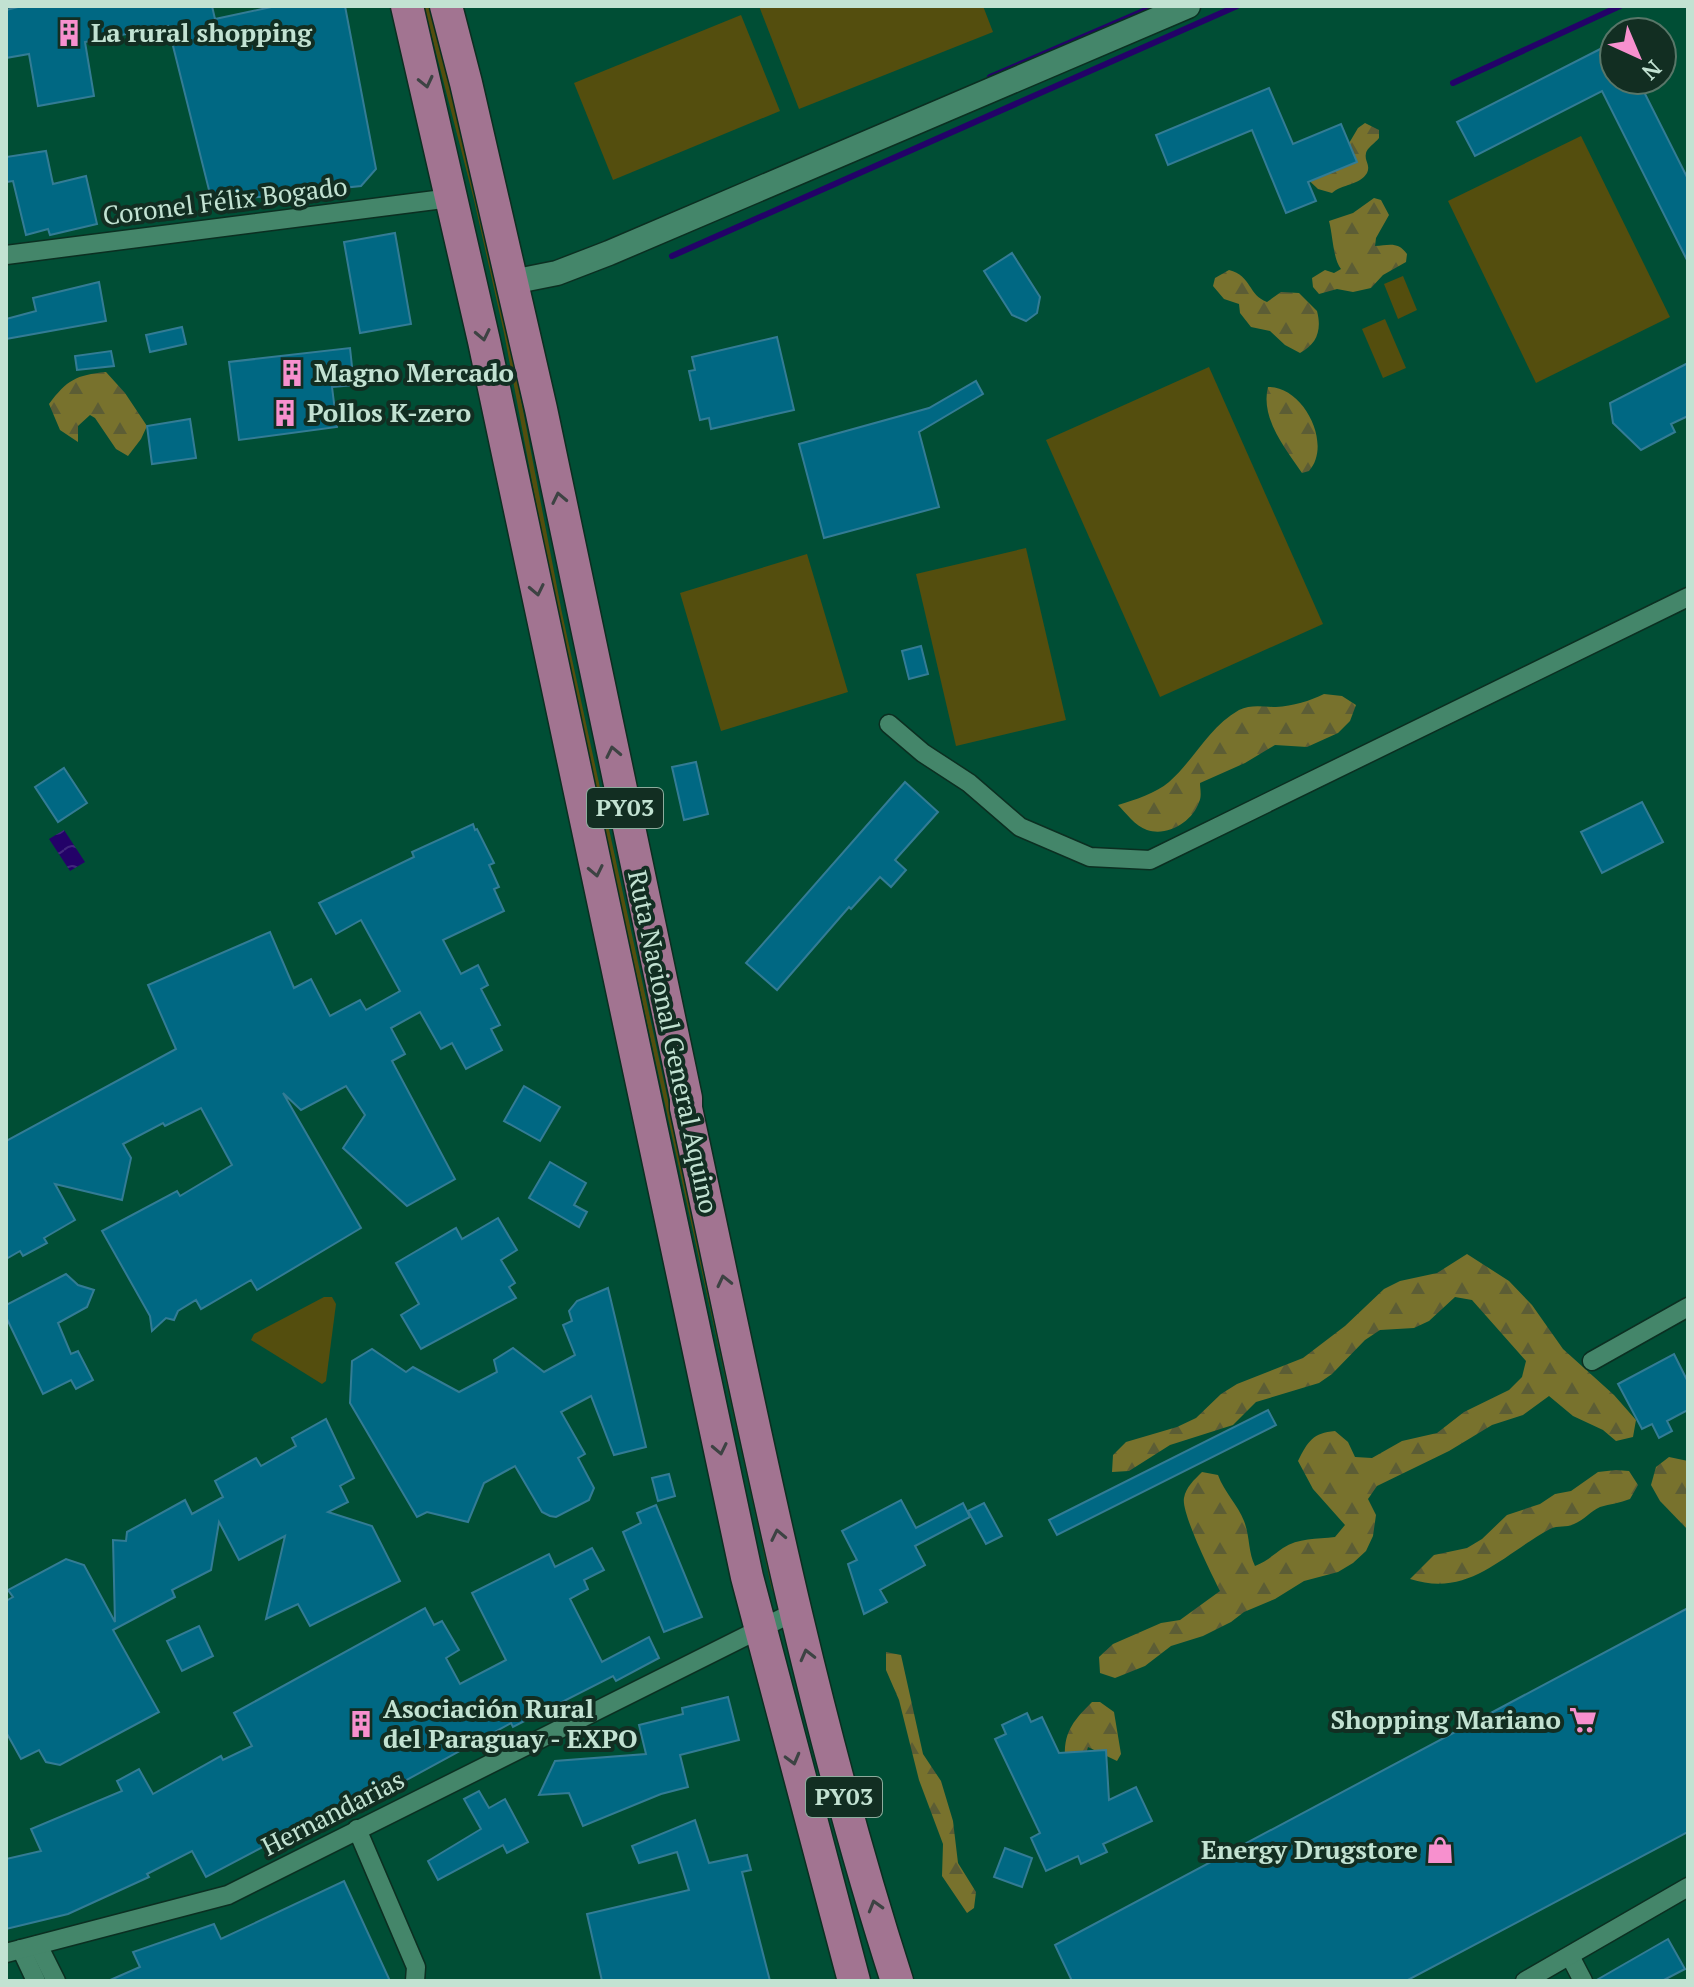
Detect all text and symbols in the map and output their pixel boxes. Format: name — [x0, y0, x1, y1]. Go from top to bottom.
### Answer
place label: La rural shopping — [91, 15, 313, 49]
north arrow — [1598, 16, 1678, 96]
building icon: La rural shopping — [54, 18, 84, 48]
text: N — [1636, 55, 1668, 87]
one-way arrow — [417, 74, 434, 88]
street label: Coronel Félix Bogado — [101, 168, 349, 232]
one-way arrow — [474, 328, 491, 342]
place label: Magno Mercado — [314, 355, 514, 389]
building icon: Magno Mercado — [277, 358, 307, 388]
place label: Pollos K-zero — [307, 395, 471, 429]
building icon: Pollos K-zero — [270, 398, 300, 428]
one-way arrow — [551, 492, 568, 505]
one-way arrow — [528, 582, 545, 596]
one-way arrow — [605, 746, 622, 760]
road number: PY03 — [587, 788, 663, 828]
one-way arrow — [587, 865, 604, 878]
street label: Ruta Nacional General Aquino — [621, 867, 727, 1216]
one-way arrow — [716, 1274, 733, 1288]
one-way arrow — [710, 1443, 727, 1456]
one-way arrow — [770, 1529, 787, 1542]
one-way arrow — [799, 1649, 816, 1663]
place label: Asociación Rural del Paraguay - EXPO — [383, 1691, 638, 1755]
place label: Shopping Mariano — [1331, 1702, 1561, 1736]
supermarket icon: Shopping Mariano — [1568, 1705, 1598, 1735]
building icon: Asociación Rural del Paraguay - EXPO — [346, 1709, 376, 1739]
one-way arrow — [784, 1752, 801, 1766]
street label: Hernandarias — [255, 1762, 410, 1863]
road number: PY03 — [806, 1777, 882, 1817]
place label: Energy Drugstore — [1201, 1832, 1418, 1866]
shop icon: Energy Drugstore — [1425, 1835, 1455, 1865]
one-way arrow — [867, 1900, 884, 1914]

